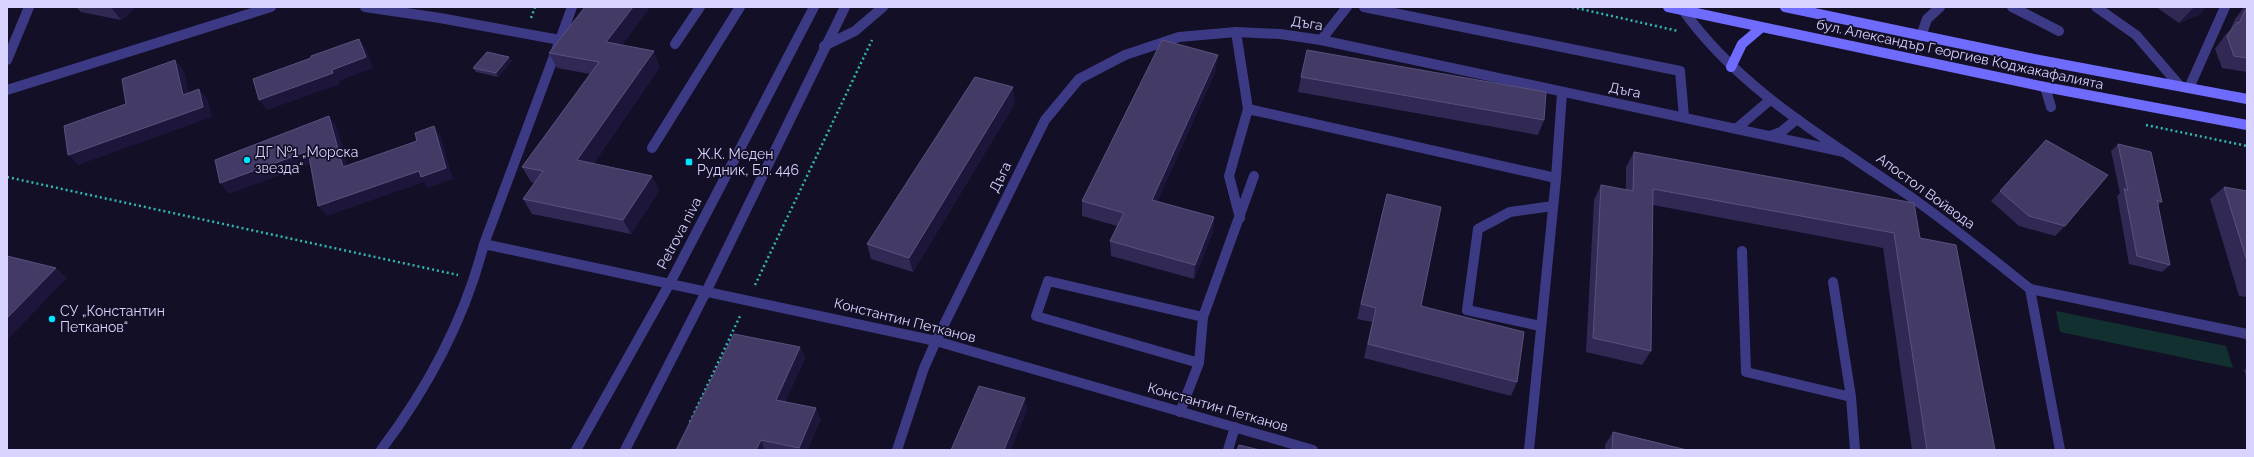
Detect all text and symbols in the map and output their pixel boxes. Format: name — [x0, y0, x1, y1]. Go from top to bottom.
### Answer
street label: Дъга — [1290, 13, 1324, 33]
street label: бул. Александър Георгиев Коджакафалията — [1815, 16, 2105, 92]
street label: Дъга — [1608, 79, 1642, 101]
place label: ДГ №1 „Морска звезда“ — [255, 144, 358, 176]
place label: Ж.К. Меден Рудник, Бл. 446 — [697, 146, 799, 178]
street label: Апостол Войвода — [1874, 150, 1978, 232]
marker: ДГ №1 „Морска звезда“ — [242, 155, 252, 165]
marker: Ж.К. Меден Рудник, Бл. 446 — [684, 157, 694, 167]
street label: Дъга — [986, 159, 1014, 195]
street label: Petrova niva — [653, 194, 705, 272]
street label: Константин Петканов — [832, 295, 978, 345]
place label: СУ „Константин Петканов“ — [60, 303, 165, 335]
marker: СУ „Константин Петканов“ — [47, 314, 57, 324]
street label: Константин Петканов — [1146, 379, 1290, 435]

